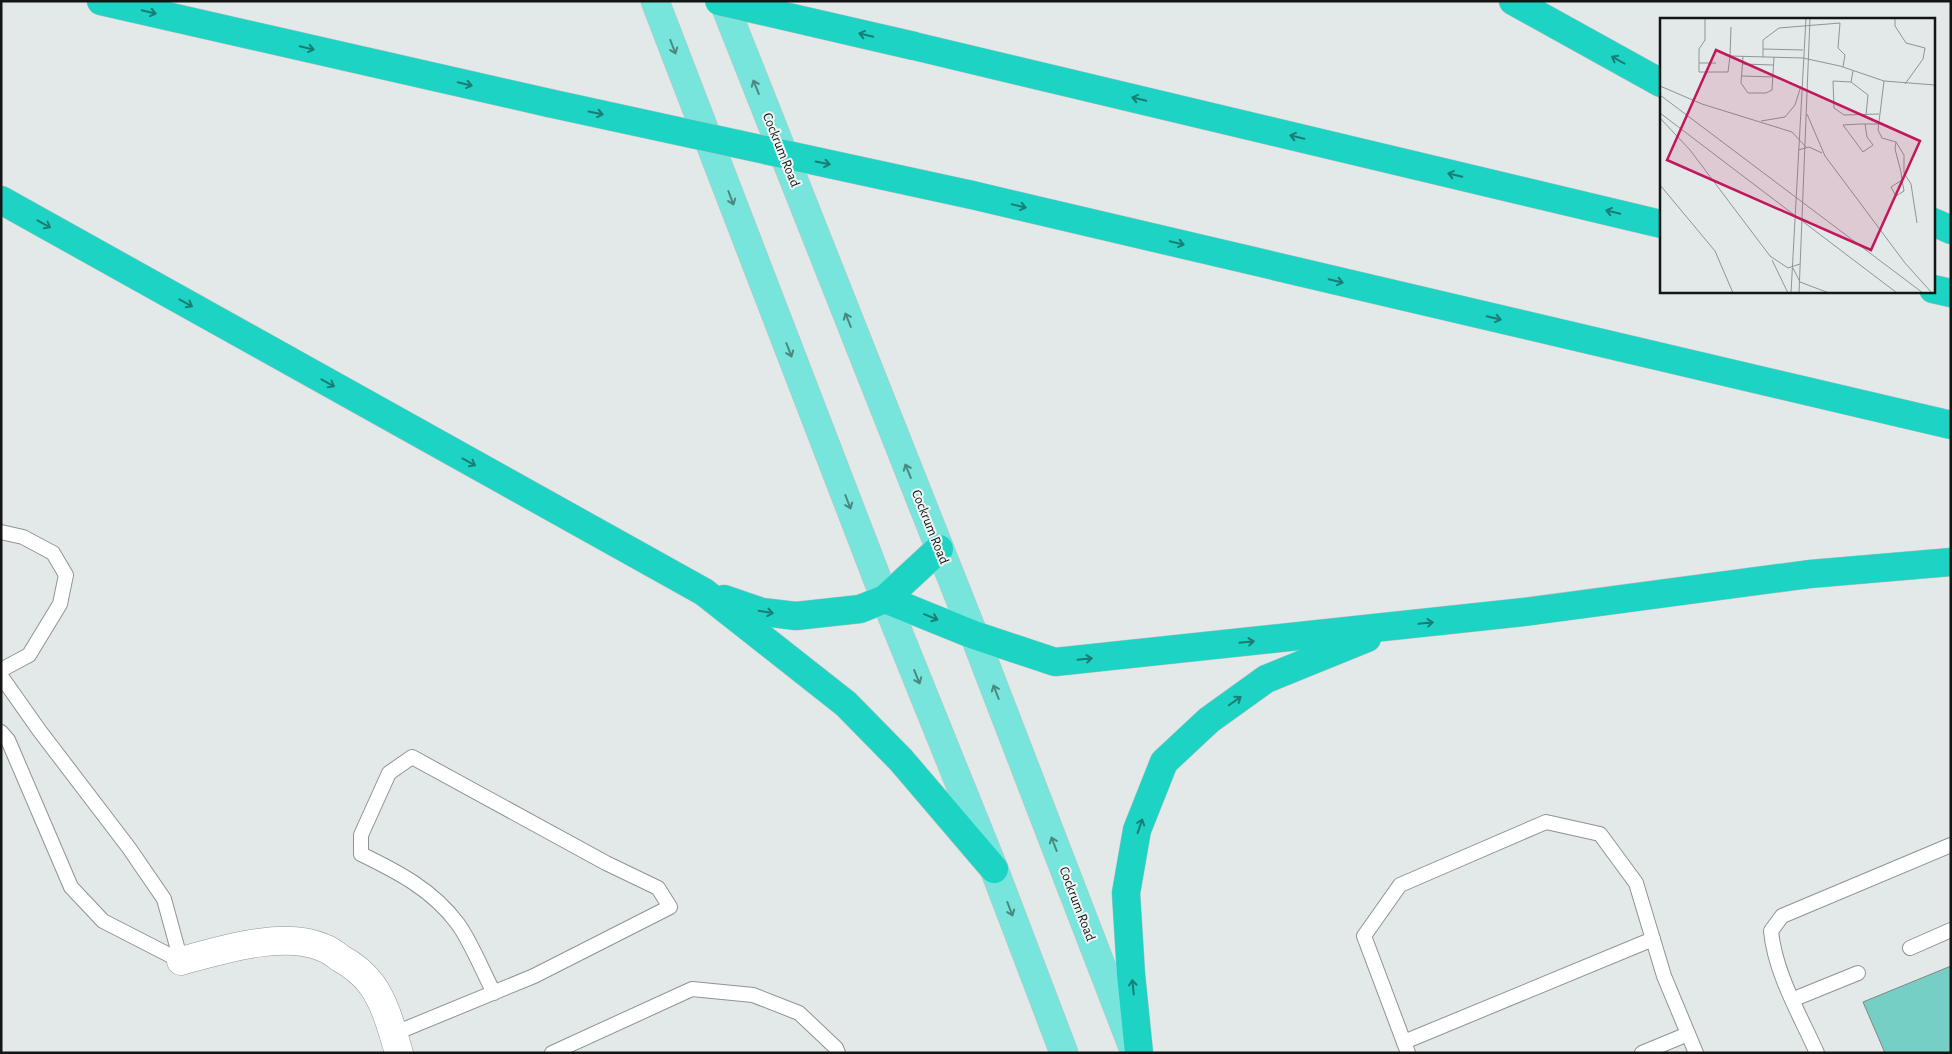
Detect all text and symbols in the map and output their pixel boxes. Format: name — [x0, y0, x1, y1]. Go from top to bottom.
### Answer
one-way arrow — [140, 8, 156, 17]
inset map — [1660, 18, 1934, 292]
one-way arrow — [859, 30, 875, 39]
one-way arrow — [669, 39, 678, 54]
one-way arrow — [299, 44, 315, 53]
one-way arrow — [1610, 55, 1625, 65]
one-way arrow — [457, 80, 473, 89]
one-way arrow — [751, 80, 761, 95]
one-way arrow — [1132, 94, 1148, 103]
one-way arrow — [588, 109, 604, 118]
street label: Cockrum Road — [760, 111, 802, 189]
one-way arrow — [1290, 132, 1306, 141]
one-way arrow — [815, 159, 831, 168]
one-way arrow — [1448, 170, 1464, 179]
one-way arrow — [727, 190, 736, 206]
one-way arrow — [1011, 202, 1027, 211]
one-way arrow — [1606, 207, 1622, 216]
one-way arrow — [36, 219, 51, 229]
one-way arrow — [1169, 239, 1185, 248]
one-way arrow — [1327, 277, 1343, 286]
one-way arrow — [178, 299, 192, 309]
one-way arrow — [843, 312, 852, 328]
one-way arrow — [1485, 314, 1501, 323]
one-way arrow — [785, 342, 795, 357]
one-way arrow — [320, 378, 334, 388]
one-way arrow — [462, 457, 477, 467]
one-way arrow — [903, 464, 912, 479]
street label: Cockrum Road — [909, 488, 951, 566]
one-way arrow — [844, 494, 853, 509]
one-way arrow — [758, 608, 774, 618]
one-way arrow — [923, 613, 938, 623]
one-way arrow — [1417, 618, 1433, 628]
one-way arrow — [1238, 637, 1254, 647]
one-way arrow — [1077, 654, 1093, 664]
one-way arrow — [913, 669, 922, 684]
one-way arrow — [991, 685, 1000, 701]
one-way arrow — [1228, 696, 1242, 706]
one-way arrow — [1135, 818, 1145, 834]
one-way arrow — [1049, 837, 1058, 852]
street label: Cockrum Road — [1056, 865, 1098, 943]
one-way arrow — [1005, 901, 1015, 916]
one-way arrow — [1128, 979, 1137, 995]

